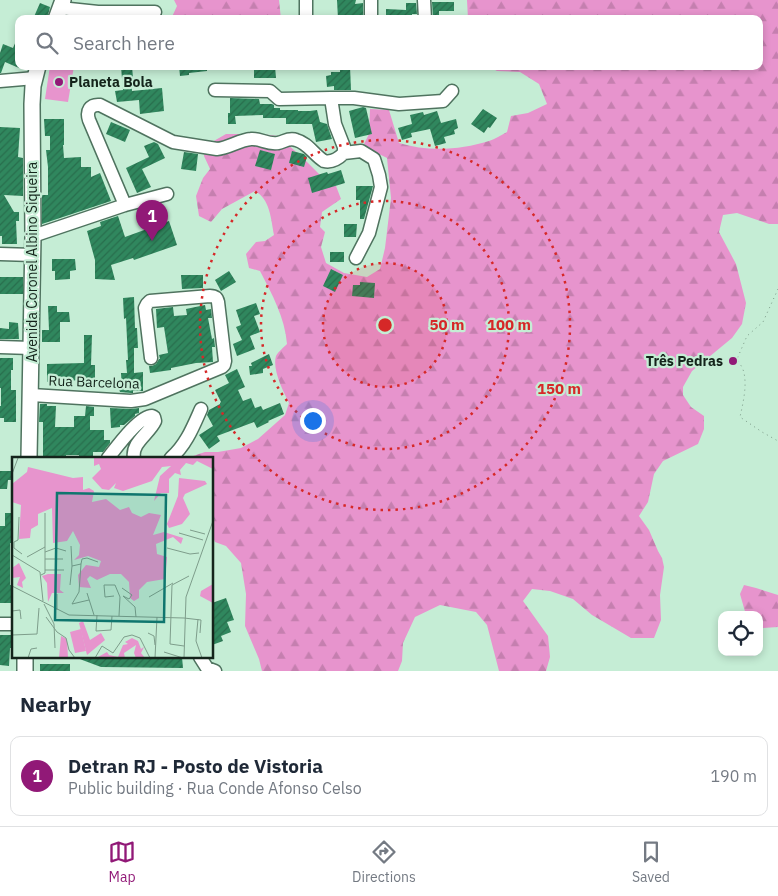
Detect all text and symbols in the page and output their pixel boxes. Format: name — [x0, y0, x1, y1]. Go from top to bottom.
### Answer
search box — [15, 15, 763, 70]
icon: search — [33, 29, 61, 57]
text: Search here — [73, 31, 175, 55]
place label: Planeta Bola — [69, 73, 153, 91]
marker: Planeta Bola — [53, 76, 65, 88]
street label: Avenida Coronel Albino Siqueira — [23, 161, 41, 362]
pin: 1 — [136, 200, 168, 241]
text: 50 m — [430, 315, 464, 334]
text: 100 m — [487, 315, 531, 334]
centre of rings — [376, 316, 394, 334]
place label: Três Pedras — [646, 352, 723, 370]
marker: Três Pedras — [727, 355, 739, 367]
street label: Rua Barcelona — [48, 371, 140, 393]
text: 150 m — [537, 379, 581, 398]
your location — [300, 408, 326, 434]
inset map — [12, 457, 214, 658]
map controls — [718, 611, 763, 656]
button: locate — [718, 611, 763, 656]
text: Nearby — [20, 690, 91, 718]
text: Detran RJ - Posto de Vistoria — [68, 754, 323, 778]
text: 1 — [32, 766, 42, 786]
text: 190 m — [710, 766, 757, 786]
text: Public building · Rua Conde Afonso Celso — [68, 778, 362, 798]
tab: Map — [108, 838, 136, 886]
tab: Directions — [352, 838, 416, 886]
tab: Saved — [632, 838, 670, 886]

